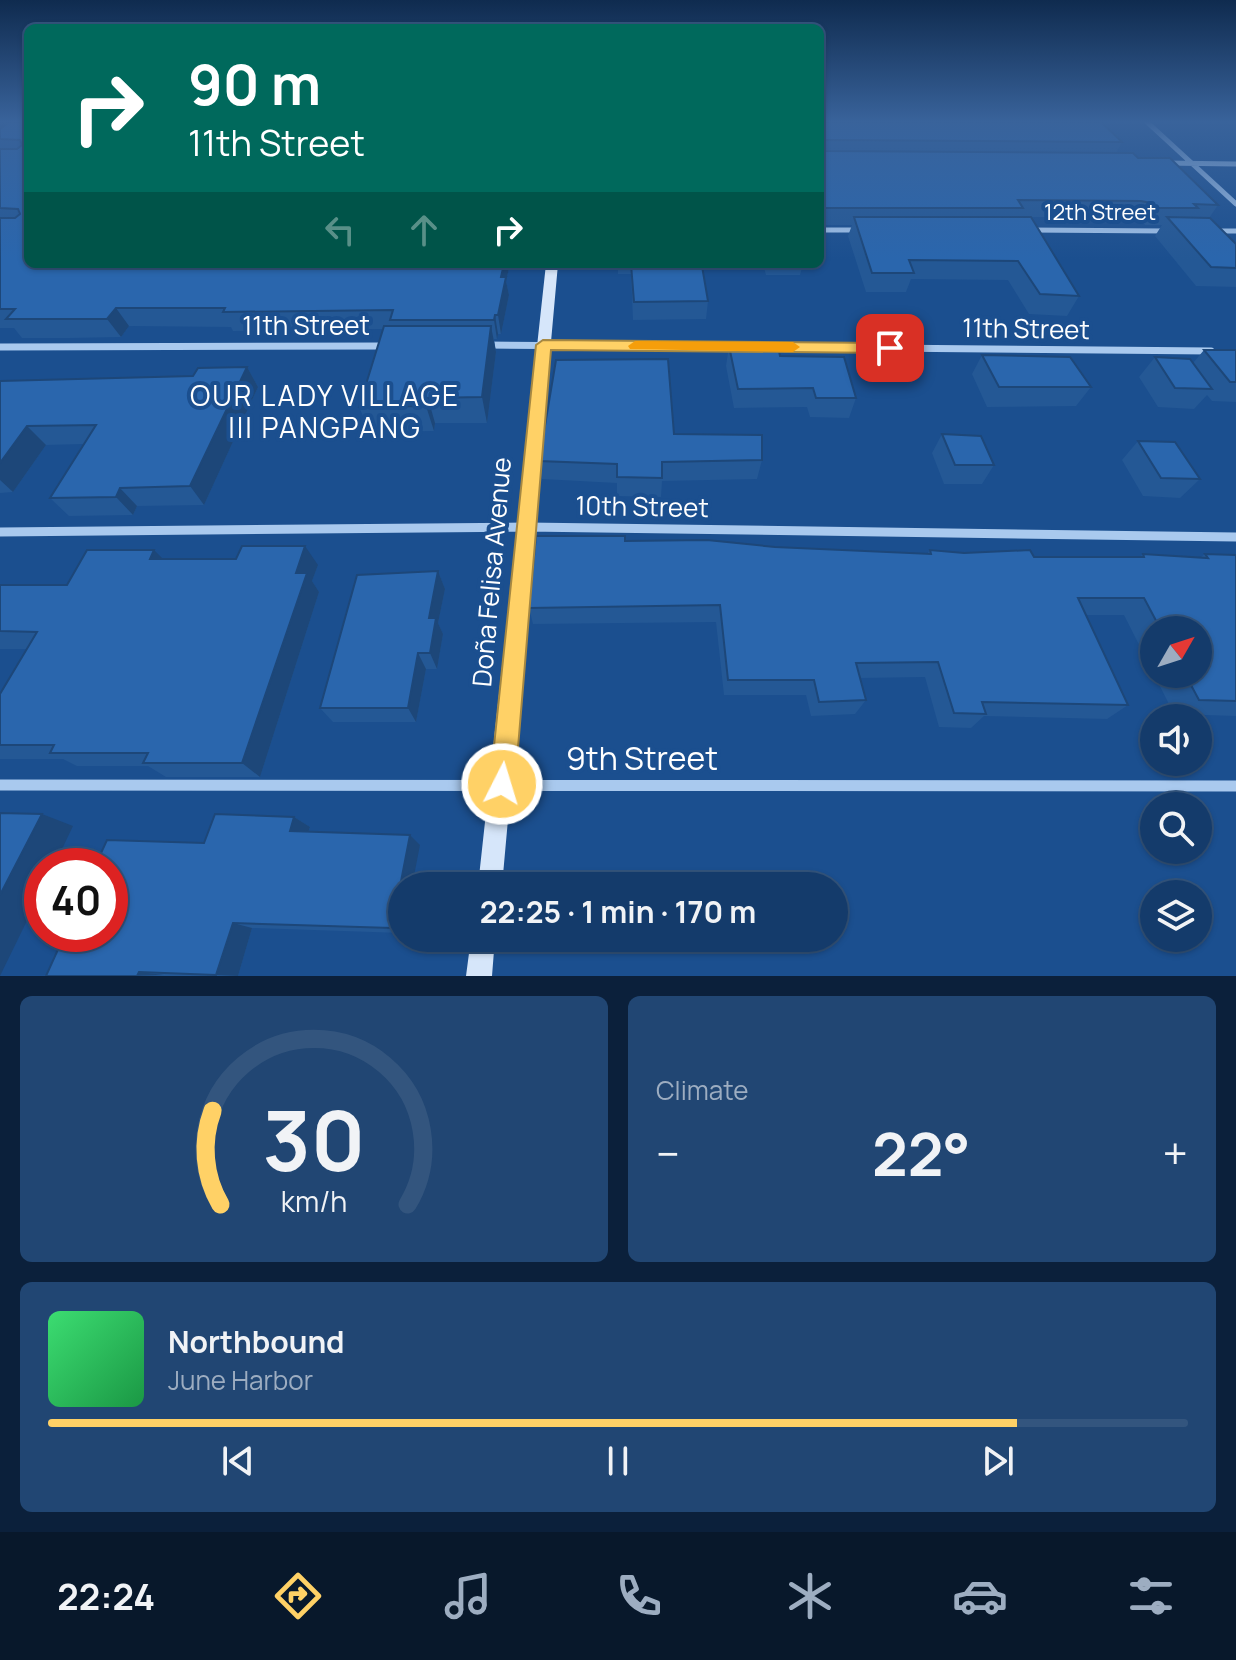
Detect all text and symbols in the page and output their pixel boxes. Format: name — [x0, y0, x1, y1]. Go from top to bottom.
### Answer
text: 90 m — [188, 45, 321, 122]
icon: right — [56, 56, 160, 160]
text: 11th Street — [188, 118, 365, 167]
street label: 12th Street — [1044, 197, 1156, 227]
icon: left — [318, 208, 362, 252]
icon: ahead — [402, 208, 446, 252]
icon: right — [486, 208, 530, 252]
street label: 11th Street — [242, 307, 370, 343]
street label: 11th Street — [962, 309, 1090, 347]
pin — [856, 314, 924, 382]
icon: arrive — [868, 326, 912, 370]
district label: OUR LADY VILLAGE III PANGPANG — [190, 376, 460, 446]
street label: Doña Felisa Avenue — [463, 456, 519, 688]
street label: 10th Street — [575, 487, 709, 525]
north arrow — [1140, 616, 1212, 688]
map controls — [1140, 616, 1212, 952]
button: sound — [1140, 704, 1212, 776]
street label: 9th Street — [566, 736, 718, 780]
position arrow — [460, 742, 544, 826]
button: search — [1140, 792, 1212, 864]
speed limit sign: 40 — [24, 848, 128, 952]
button: layers — [1140, 880, 1212, 952]
text: 22:25 · 1 min · 170 m — [480, 891, 756, 932]
text: Climate — [656, 1072, 748, 1108]
text: 30 — [262, 1082, 366, 1196]
text: 22° — [872, 1112, 970, 1194]
text: − — [656, 1123, 680, 1183]
text: + — [1163, 1123, 1188, 1183]
text: km/h — [281, 1182, 347, 1221]
text: Northbound — [168, 1321, 345, 1362]
text: June Harbor — [168, 1362, 313, 1398]
icon: previous — [216, 1439, 260, 1483]
icon: pause — [596, 1439, 640, 1483]
icon: next — [976, 1439, 1020, 1483]
icon: directions — [270, 1568, 326, 1624]
icon: music — [440, 1568, 496, 1624]
icon: phone — [611, 1568, 667, 1624]
icon: climate — [782, 1568, 838, 1624]
icon: car — [952, 1568, 1008, 1624]
icon: filters — [1123, 1568, 1179, 1624]
text: 22:24 — [57, 1572, 155, 1621]

